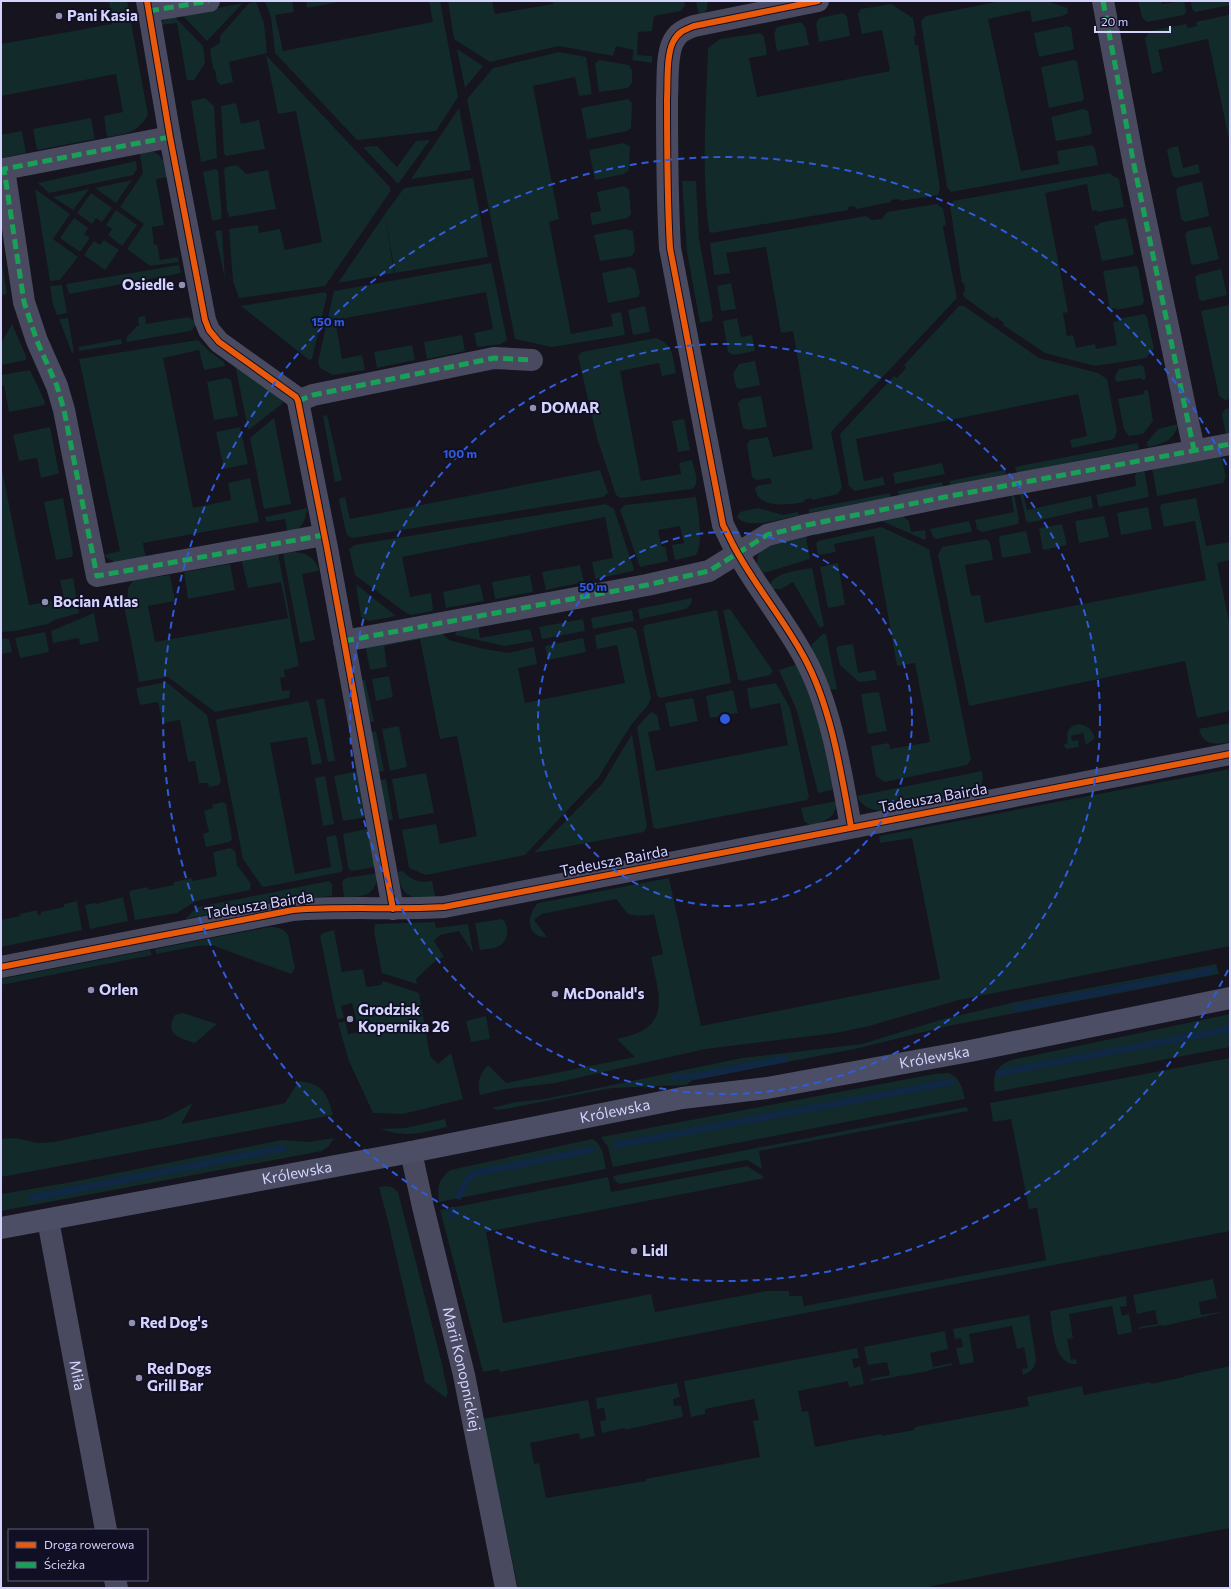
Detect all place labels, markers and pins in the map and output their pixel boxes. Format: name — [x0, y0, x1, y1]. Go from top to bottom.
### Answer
place label: Pani Kasia — [67, 6, 138, 24]
marker: Pani Kasia — [54, 11, 64, 21]
place label: Osiedle — [122, 275, 174, 293]
marker: Osiedle — [177, 280, 187, 290]
place label: DOMAR — [541, 398, 600, 416]
marker: DOMAR — [528, 403, 538, 413]
place label: Bocian Atlas — [53, 592, 138, 610]
marker: Bocian Atlas — [40, 597, 50, 607]
centre of rings — [718, 712, 732, 726]
place label: Orlen — [99, 980, 138, 998]
place label: McDonald's — [563, 984, 644, 1002]
marker: Orlen — [86, 985, 96, 995]
marker: McDonald's — [550, 989, 560, 999]
place label: Grodzisk Kopernika 26 — [358, 1000, 450, 1035]
marker: Grodzisk Kopernika 26 — [345, 1014, 355, 1024]
place label: Lidl — [642, 1241, 668, 1259]
marker: Lidl — [629, 1246, 639, 1256]
place label: Red Dog's — [140, 1313, 208, 1331]
marker: Red Dog's — [127, 1318, 137, 1328]
place label: Red Dogs Grill Bar — [147, 1359, 212, 1394]
marker: Red Dogs Grill Bar — [134, 1373, 144, 1383]

